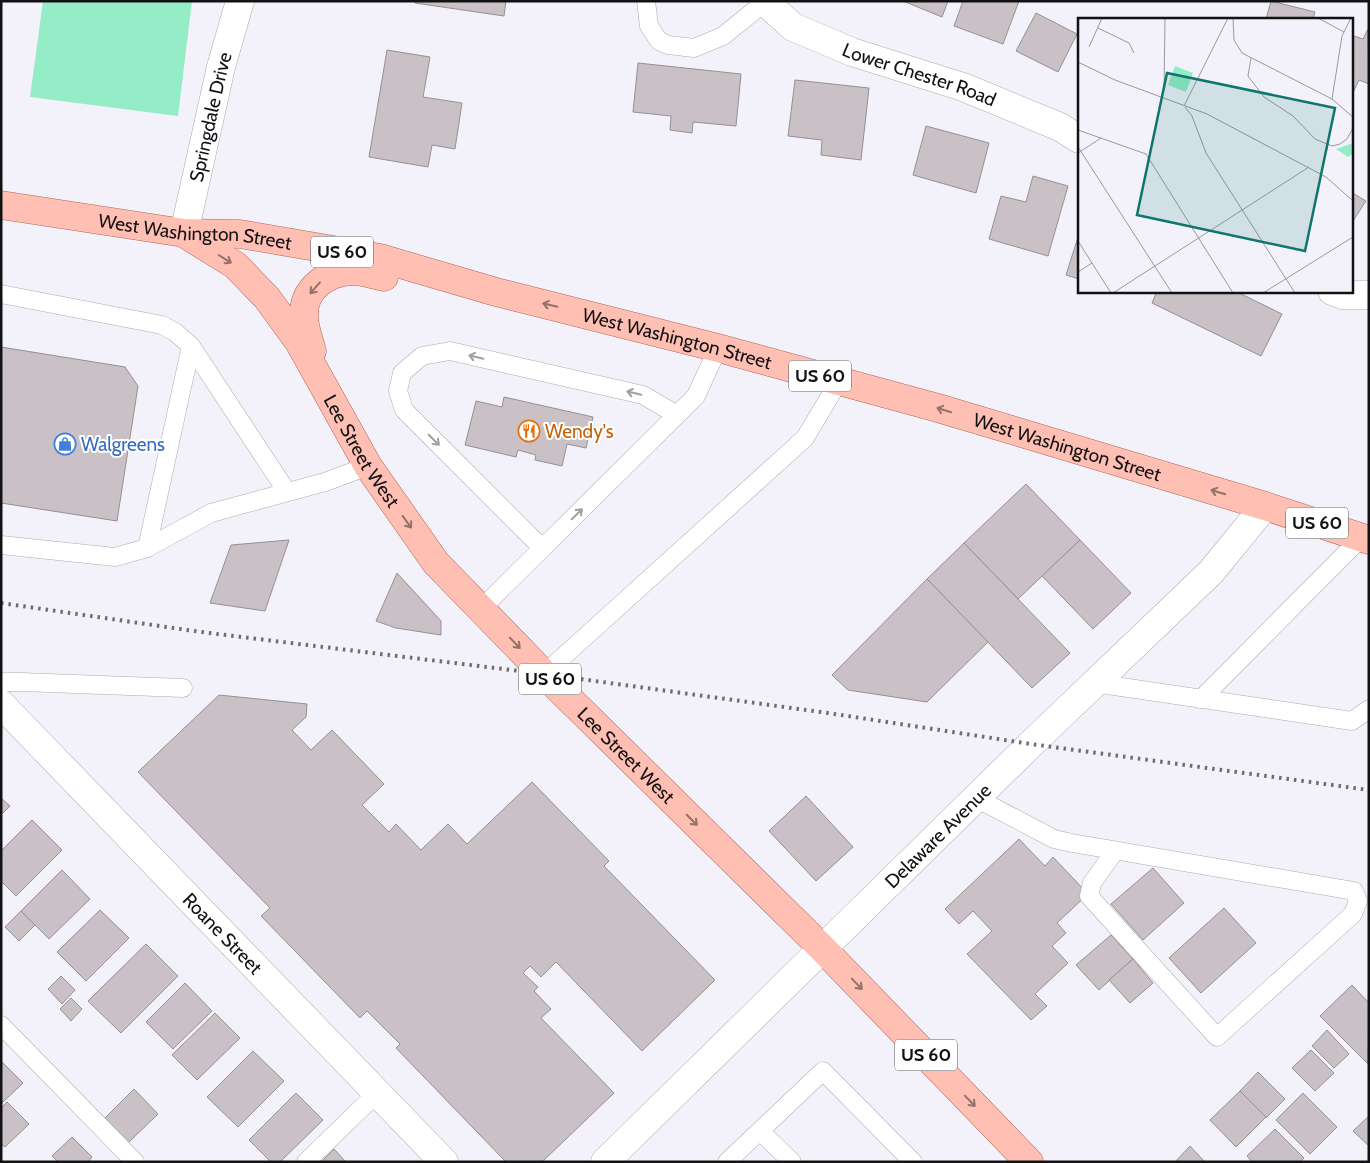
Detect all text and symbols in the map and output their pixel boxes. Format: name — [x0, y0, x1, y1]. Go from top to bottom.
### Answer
inset map — [1078, 18, 1352, 292]
street label: Lower Chester Road — [839, 38, 999, 111]
street label: Springdale Drive — [185, 49, 237, 184]
street label: West Washington Street — [97, 209, 294, 255]
road number: US 60 — [311, 236, 373, 268]
one-way arrow — [218, 254, 232, 264]
one-way arrow — [309, 282, 321, 295]
one-way arrow — [543, 300, 559, 309]
street label: West Washington Street — [580, 303, 775, 374]
one-way arrow — [468, 352, 484, 361]
road number: US 60 — [789, 361, 851, 392]
one-way arrow — [627, 388, 643, 397]
street label: Lee Street West — [319, 391, 405, 512]
one-way arrow — [937, 404, 953, 414]
street label: West Washington Street — [971, 408, 1164, 486]
restaurant icon: Wendy's — [517, 419, 541, 443]
place label: Wendy's — [545, 420, 614, 443]
shop icon: Walgreens — [53, 432, 77, 456]
place label: Walgreens — [81, 433, 165, 456]
one-way arrow — [428, 434, 441, 446]
one-way arrow — [1210, 486, 1226, 496]
one-way arrow — [570, 508, 583, 520]
road number: US 60 — [1286, 508, 1348, 538]
one-way arrow — [402, 515, 412, 529]
one-way arrow — [509, 637, 521, 650]
road number: US 60 — [519, 664, 581, 694]
street label: Lee Street West — [572, 703, 680, 809]
street label: Delaware Avenue — [880, 779, 996, 893]
one-way arrow — [686, 814, 698, 826]
street label: Roane Street — [178, 888, 267, 980]
one-way arrow — [851, 977, 863, 990]
road number: US 60 — [895, 1040, 957, 1070]
one-way arrow — [964, 1094, 976, 1107]

